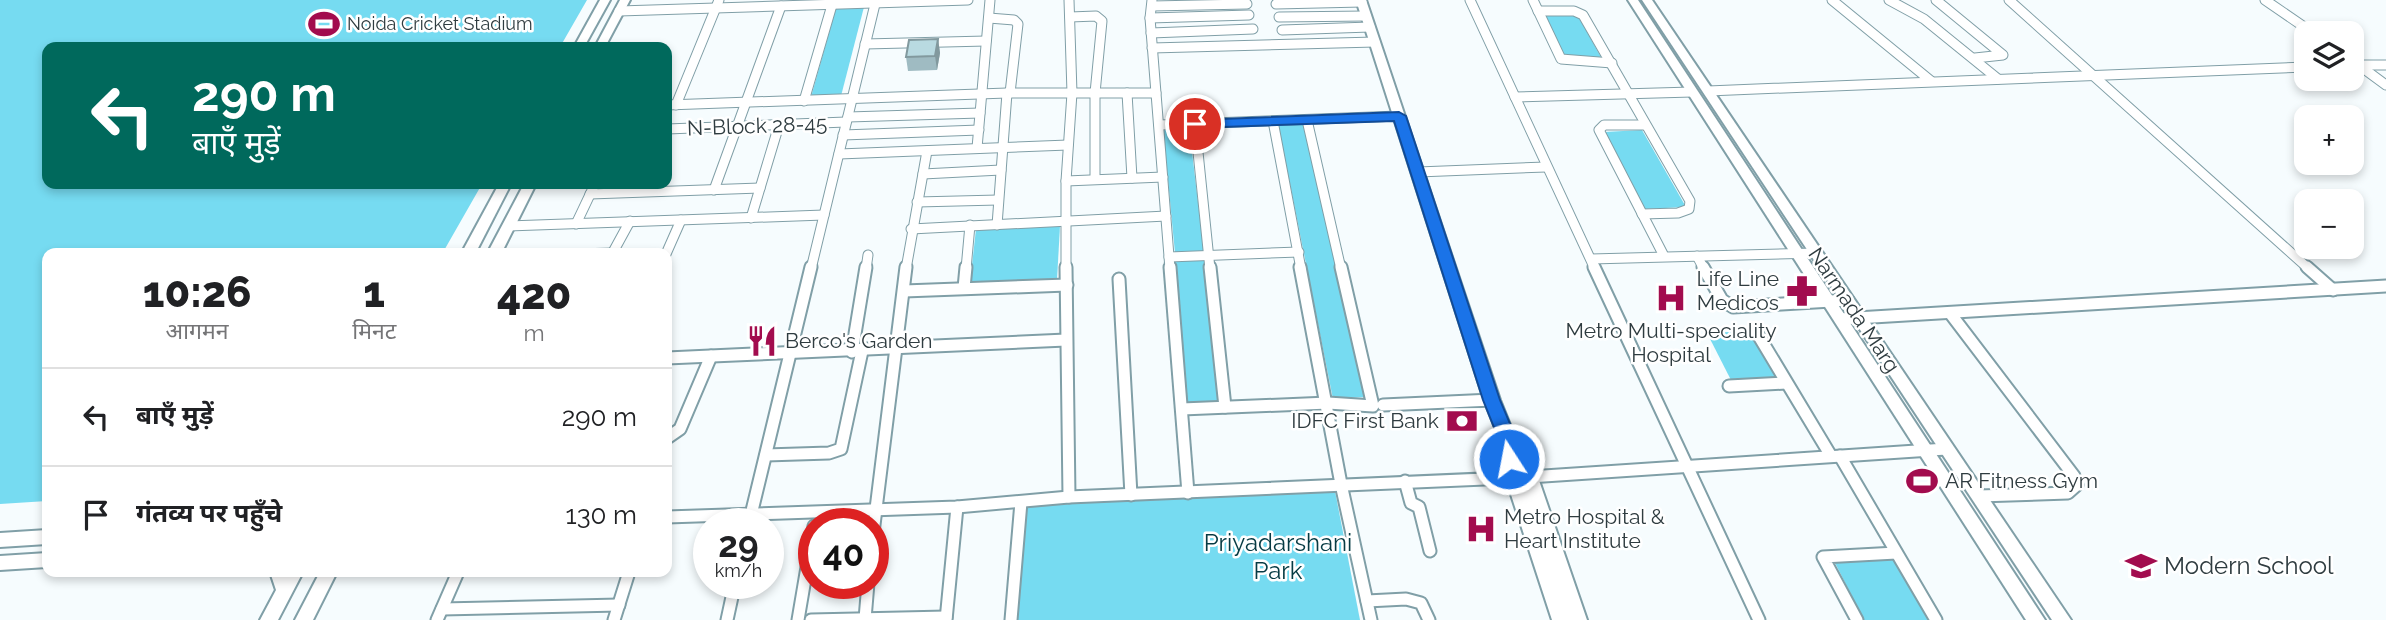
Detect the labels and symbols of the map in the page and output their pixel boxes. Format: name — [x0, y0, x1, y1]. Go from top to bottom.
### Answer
sports icon: Noida Cricket Stadium — [307, 7, 341, 41]
place label: Noida Cricket Stadium — [347, 13, 533, 34]
pin — [1165, 94, 1225, 154]
street label: N-Block 28-45 — [686, 111, 828, 140]
street label: Narmada Marg — [1803, 242, 1905, 377]
place label: Life Line Medicos — [1697, 266, 1779, 315]
pharmacy icon: Life Line Medicos — [1785, 274, 1819, 308]
hospital icon: Metro Multi-speciality Hospital — [1654, 281, 1688, 315]
place label: Metro Multi-speciality Hospital — [1565, 318, 1777, 367]
restaurant icon: Berco's Garden — [745, 324, 779, 358]
place label: Berco's Garden — [785, 328, 933, 353]
bank icon: IDFC First Bank — [1445, 404, 1479, 438]
place label: IDFC First Bank — [1291, 408, 1439, 433]
position arrow — [1472, 422, 1546, 496]
sports icon: AR Fitness Gym — [1905, 464, 1939, 498]
place label: AR Fitness Gym — [1945, 468, 2098, 493]
place label: Metro Hospital & Heart Institute — [1504, 504, 1665, 553]
speed limit sign: 40 — [798, 508, 889, 599]
hospital icon: Metro Hospital & Heart Institute — [1464, 512, 1498, 546]
park label: Priyadarshani Park — [1204, 528, 1352, 585]
school or university icon: Modern School — [2124, 549, 2158, 583]
place label: Modern School — [2164, 551, 2334, 580]

